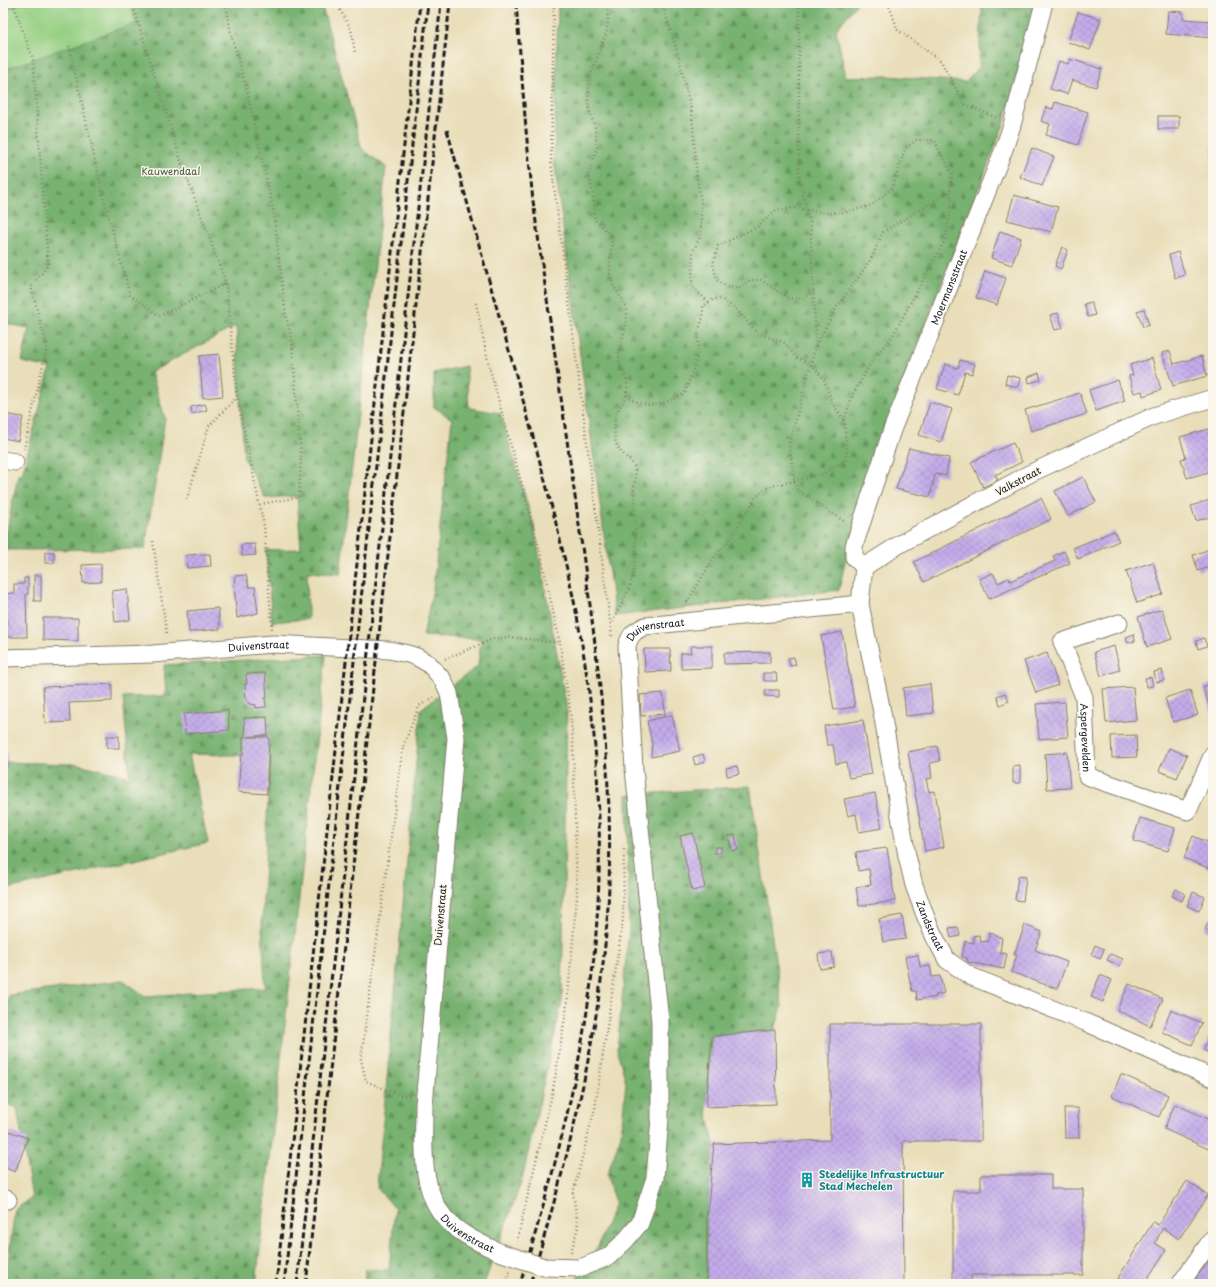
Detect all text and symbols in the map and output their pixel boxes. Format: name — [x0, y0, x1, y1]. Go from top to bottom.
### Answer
park label: Kauwendaal — [142, 163, 201, 178]
street label: Moermansstraat — [927, 247, 970, 327]
street label: Valkstraat — [992, 462, 1043, 499]
street label: Duivenstraat — [622, 614, 685, 644]
street label: Duivenstraat — [227, 636, 290, 655]
street label: Aspergevelden — [1077, 703, 1095, 772]
street label: Duivenstraat — [429, 884, 450, 946]
street label: Zandstraat — [913, 898, 949, 953]
place label: Stedelijke Infrastructuur Stad Mechelen — [819, 1166, 945, 1193]
building icon: Stedelijke Infrastructuur Stad Mechelen — [798, 1171, 816, 1189]
street label: Duivenstraat — [438, 1210, 497, 1256]

